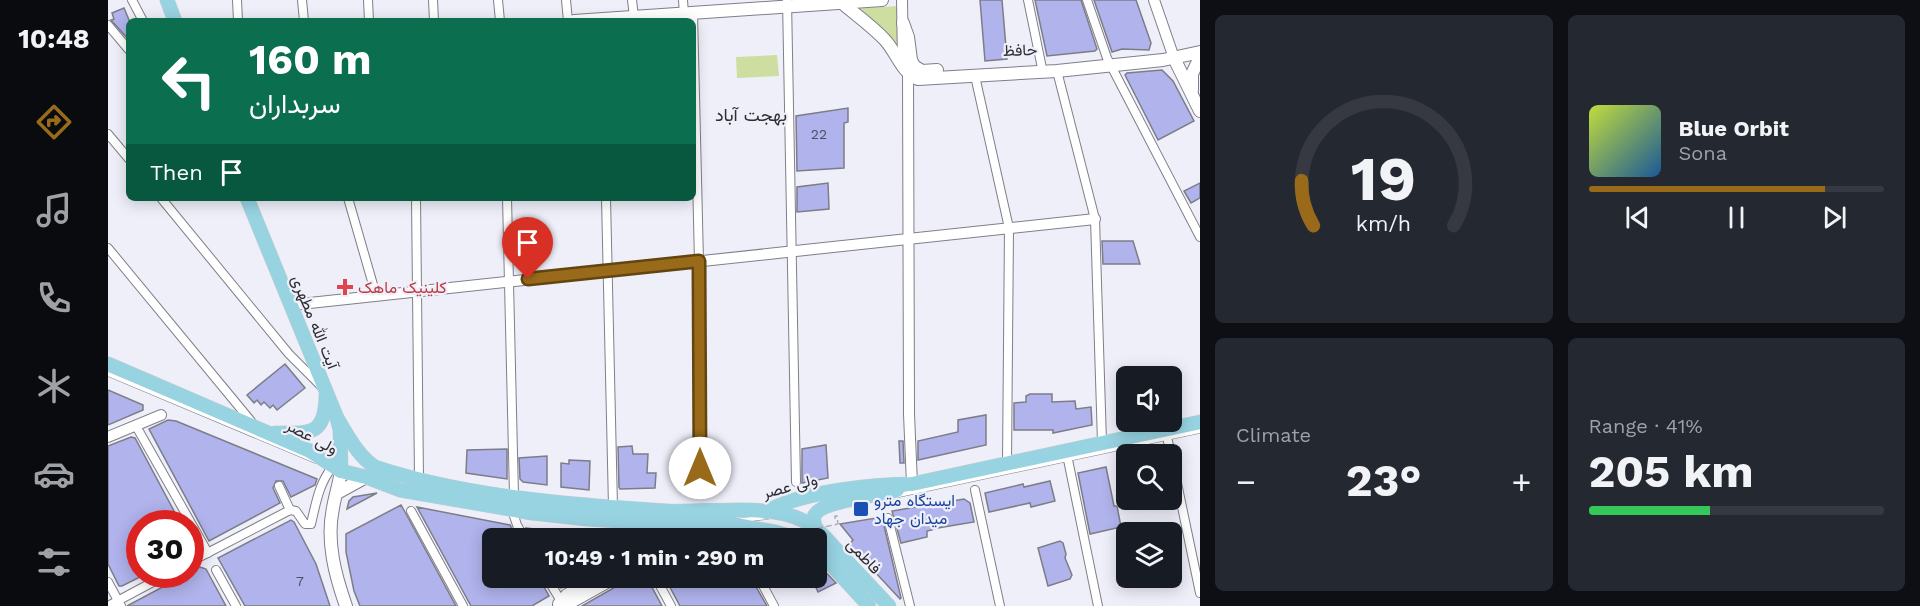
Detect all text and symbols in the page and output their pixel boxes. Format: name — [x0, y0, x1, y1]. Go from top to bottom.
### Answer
text: 10:48 — [18, 23, 90, 55]
text: 160 m — [249, 35, 372, 84]
street label: حافظ — [1002, 40, 1038, 60]
icon: left — [150, 42, 228, 120]
text: سربداران — [249, 88, 341, 120]
icon: directions — [33, 101, 75, 143]
district label: بهجت آباد — [715, 104, 787, 126]
text: Blue Orbit — [1679, 116, 1789, 141]
house number: 22 — [811, 126, 827, 142]
text: Sona — [1679, 141, 1727, 165]
text: 19 — [1351, 142, 1416, 215]
icon: arrive — [215, 156, 248, 189]
text: Then — [150, 160, 203, 185]
icon: music — [33, 189, 75, 231]
icon: previous — [1621, 201, 1654, 234]
icon: pause — [1720, 201, 1753, 234]
icon: next — [1818, 201, 1851, 234]
text: km/h — [1356, 212, 1411, 237]
pin — [502, 217, 553, 279]
icon: arrive — [511, 226, 544, 259]
street label: آیت الله مطهری — [287, 272, 343, 373]
icon: phone — [33, 277, 75, 319]
marker: کلینیک ماهک — [336, 278, 354, 296]
place label: کلینیک ماهک — [358, 278, 447, 297]
icon: climate — [33, 365, 75, 407]
map controls — [1116, 366, 1182, 588]
button: sound — [1116, 366, 1182, 432]
text: Range · 41% — [1589, 414, 1703, 438]
street label: ولی عصر — [282, 415, 341, 459]
text: Climate — [1236, 423, 1311, 447]
position arrow — [668, 436, 732, 500]
button: search — [1116, 444, 1182, 510]
text: 205 km — [1589, 445, 1753, 498]
icon: car — [33, 453, 75, 495]
text: 23° — [1346, 454, 1422, 507]
text: − — [1236, 462, 1256, 501]
text: + — [1512, 462, 1532, 501]
street label: ولی عصر — [760, 470, 820, 504]
place label: ایستگاه مترو میدان جهاد — [874, 491, 955, 529]
marker: ایستگاه مترو میدان جهاد — [852, 500, 870, 518]
speed limit sign: 30 — [126, 510, 204, 588]
button: layers — [1116, 522, 1182, 588]
street label: فاطمی — [842, 534, 885, 578]
icon: filters — [33, 541, 75, 583]
text: 10:49 · 1 min · 290 m — [545, 545, 764, 570]
house number: 7 — [296, 573, 304, 589]

